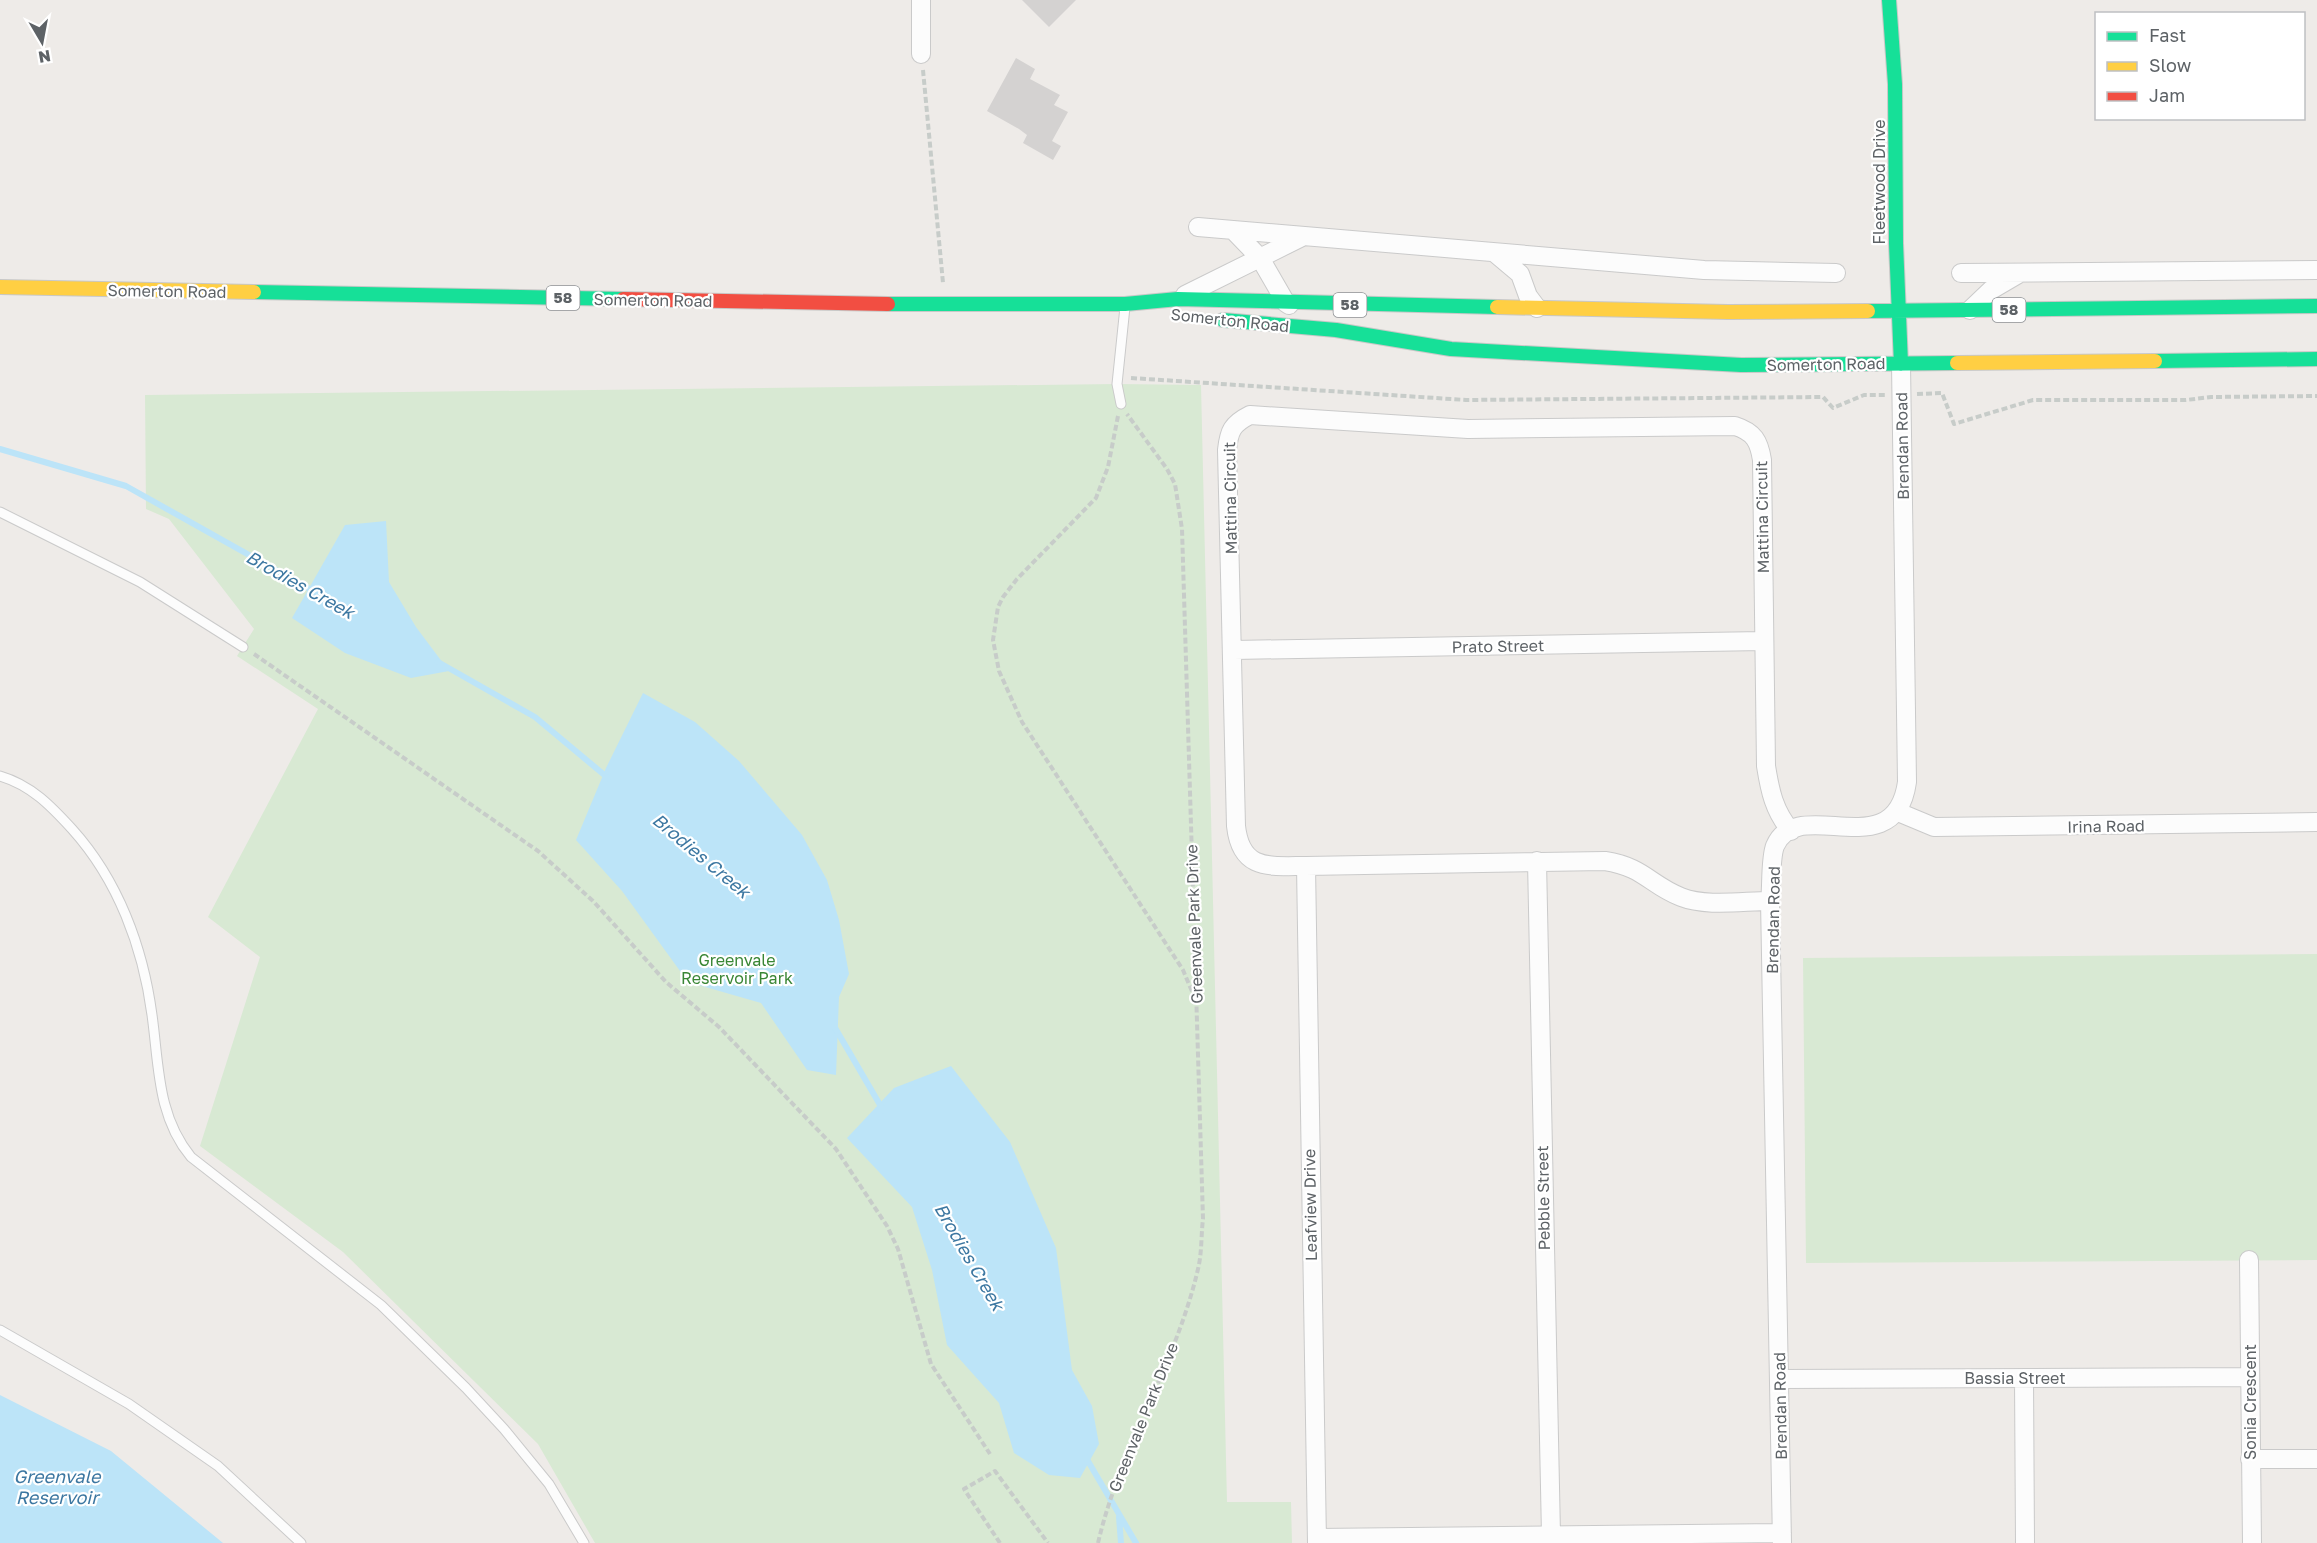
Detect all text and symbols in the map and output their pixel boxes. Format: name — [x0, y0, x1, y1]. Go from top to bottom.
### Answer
north arrow — [12, 12, 72, 72]
legend — [2095, 12, 2305, 120]
text: Fast — [2149, 24, 2186, 46]
text: N — [37, 46, 52, 68]
text: Slow — [2149, 54, 2192, 76]
text: Jam — [2149, 84, 2185, 106]
street label: Fleetwood Drive — [1869, 119, 1889, 245]
street label: Somerton Road — [107, 280, 227, 302]
road number: 58 — [546, 286, 580, 310]
street label: Somerton Road — [593, 289, 713, 311]
road number: 58 — [1334, 293, 1366, 317]
road number: 58 — [1992, 298, 2026, 322]
street label: Somerton Road — [1170, 304, 1290, 336]
street label: Somerton Road — [1766, 353, 1886, 375]
street label: Brendan Road — [1891, 392, 1913, 500]
street label: Mattina Circuit — [1219, 441, 1241, 555]
street label: Mattina Circuit — [1751, 460, 1773, 574]
water label: Brodies Creek — [243, 545, 360, 624]
street label: Prato Street — [1451, 635, 1545, 657]
water label: Brodies Creek — [649, 808, 756, 903]
street label: Irina Road — [2067, 815, 2145, 837]
street label: Greenvale Park Drive — [1181, 844, 1207, 1004]
street label: Brendan Road — [1762, 866, 1784, 974]
park label: Greenvale Reservoir Park — [681, 950, 793, 988]
street label: Pebble Street — [1532, 1145, 1554, 1251]
street label: Leafview Drive — [1299, 1149, 1321, 1261]
water label: Brodies Creek — [930, 1199, 1010, 1316]
street label: Greenvale Park Drive — [1104, 1339, 1182, 1495]
street label: Sonia Crescent — [2240, 1344, 2260, 1460]
street label: Brendan Road — [1769, 1352, 1791, 1460]
street label: Bassia Street — [1964, 1368, 2066, 1388]
water label: Greenvale Reservoir — [14, 1465, 102, 1508]

